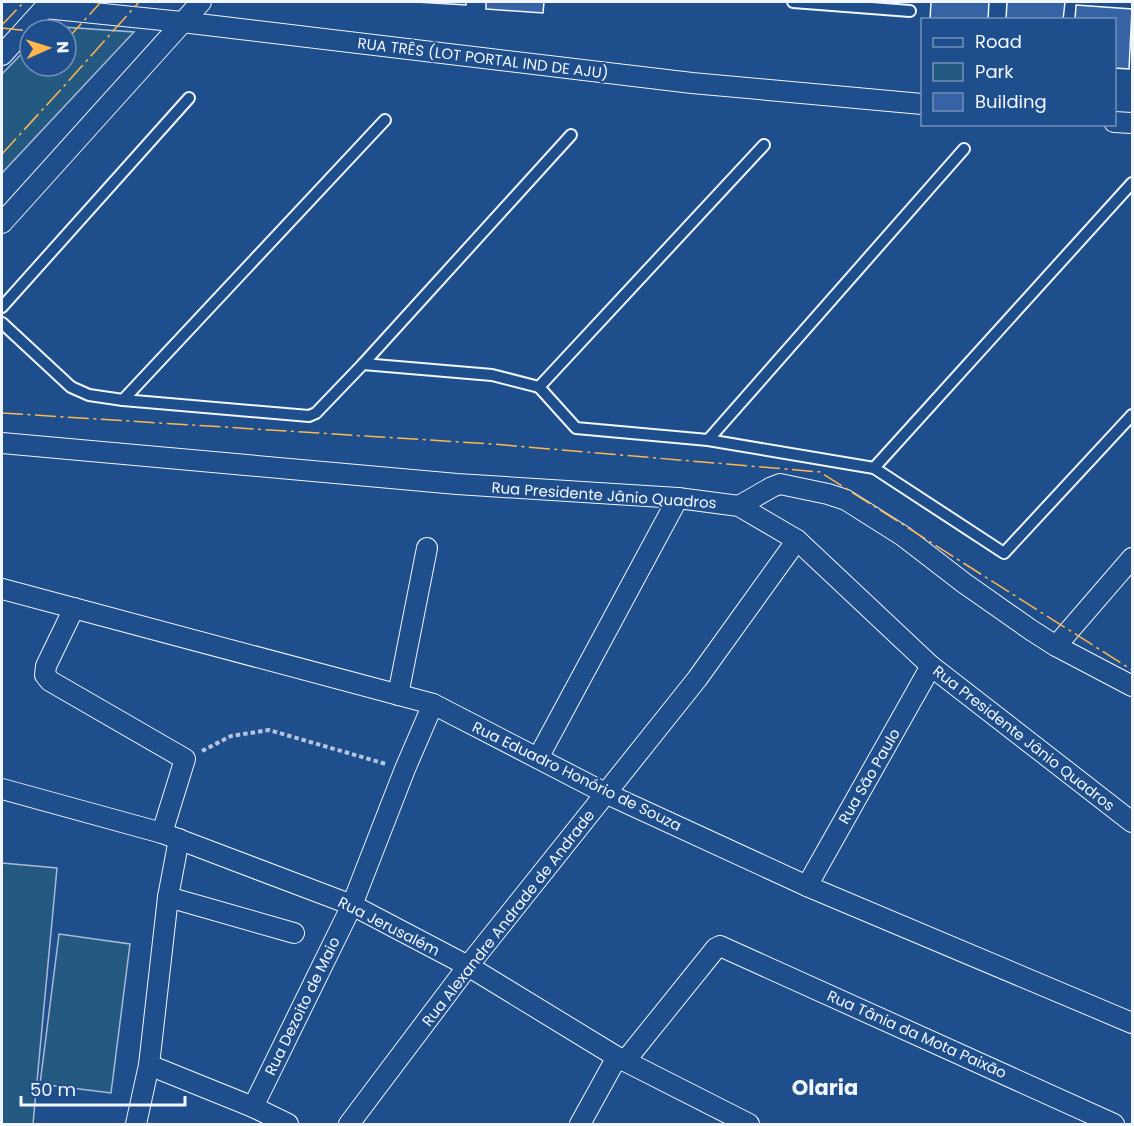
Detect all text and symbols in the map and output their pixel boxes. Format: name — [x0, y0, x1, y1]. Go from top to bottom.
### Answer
north arrow — [18, 18, 78, 78]
legend — [921, 18, 1116, 126]
text: Road — [975, 29, 1022, 54]
street label: RUA TRÊS (LOT PORTAL IND DE AJU) — [356, 32, 610, 84]
text: N — [51, 41, 74, 54]
text: Park — [975, 59, 1014, 84]
text: Building — [975, 89, 1047, 114]
street label: Rua Presidente Jânio Quadros — [491, 477, 717, 513]
street label: Rua Presidente Jânio Quadros — [929, 660, 1119, 816]
street label: Rua Eduadro Honório de Souza — [469, 716, 685, 836]
street label: Rua São Paulo — [833, 724, 905, 828]
street label: Rua Alexandre Andrade de Andrade — [417, 805, 599, 1031]
street label: Rua Jerusalém — [334, 891, 444, 961]
street label: Rua Dezoito de Maio — [259, 933, 345, 1079]
street label: Rua Tânia da Mota Paixão — [824, 985, 1010, 1083]
scale bar — [21, 1069, 184, 1107]
district label: Olaria — [792, 1073, 858, 1102]
text: 50 m — [30, 1077, 76, 1102]

